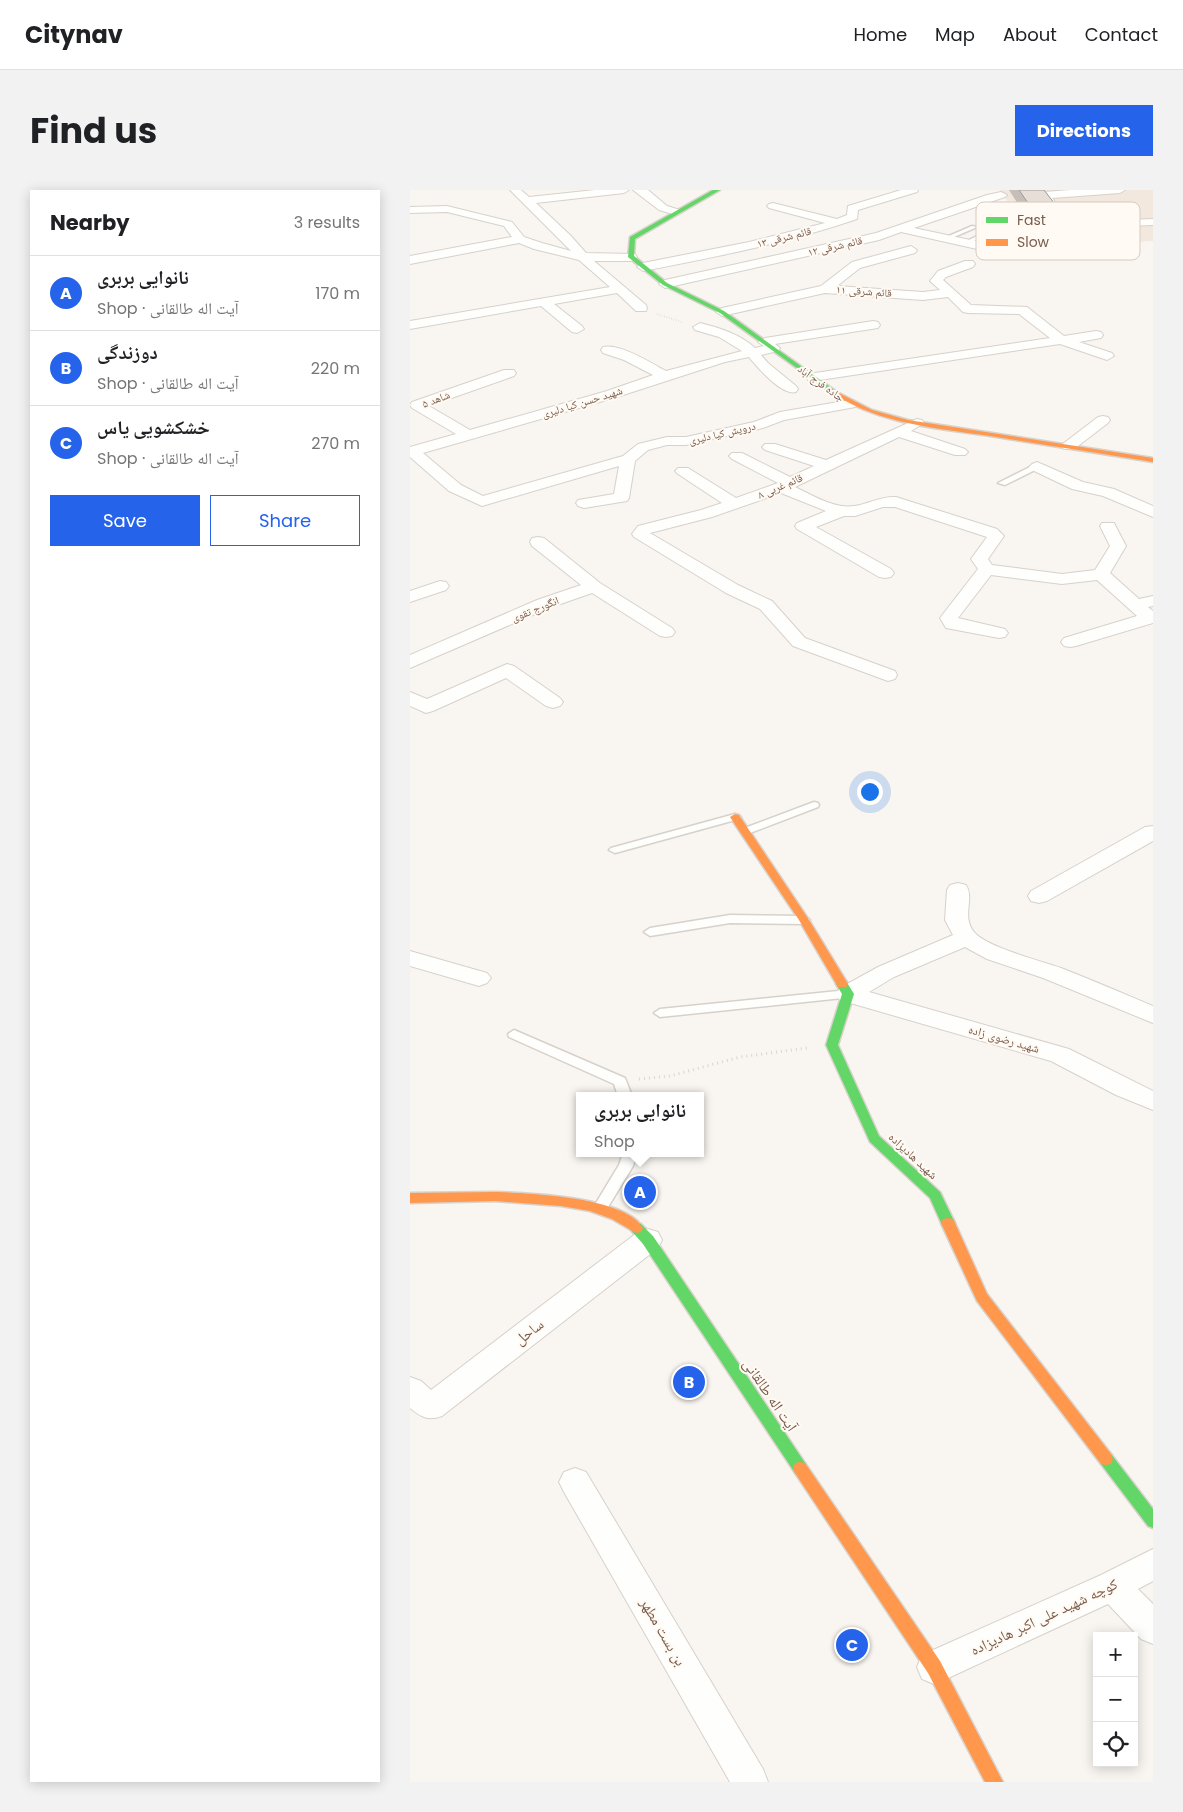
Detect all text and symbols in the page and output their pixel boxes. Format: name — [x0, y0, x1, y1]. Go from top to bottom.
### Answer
text: Citynav — [25, 18, 123, 51]
text: Home — [853, 22, 907, 47]
text: Map — [935, 22, 975, 47]
text: About — [1003, 22, 1057, 47]
text: Contact — [1085, 22, 1158, 47]
button: Directions — [1015, 105, 1153, 156]
text: Find us — [30, 106, 157, 155]
legend — [976, 202, 1140, 260]
text: Nearby — [50, 208, 130, 237]
text: Fast — [1017, 210, 1046, 230]
text: 3 results — [294, 211, 360, 234]
street label: قائم شرقی ۱۳ — [755, 222, 813, 252]
street label: قائم شرقی ۱۲ — [806, 232, 864, 260]
text: Slow — [1017, 232, 1050, 252]
text: نانوایی بربری — [97, 264, 189, 291]
street label: قائم شرقی ۱۱ — [836, 281, 893, 301]
text: A — [60, 282, 72, 305]
text: 170 m — [315, 282, 360, 305]
text: Shop · آیت اله طالقانی — [97, 297, 239, 320]
text: دوزندگی — [97, 339, 158, 366]
text: B — [61, 357, 71, 380]
text: 220 m — [311, 357, 360, 380]
street label: جاده فرج آباد — [795, 361, 847, 405]
text: Shop · آیت اله طالقانی — [97, 372, 239, 395]
street label: شهید حسن کیا دلیری — [540, 382, 624, 422]
street label: شاهد ۵ — [420, 386, 452, 412]
text: خشکشویی یاس — [97, 414, 210, 441]
street label: درویش کیا دلیری — [687, 417, 757, 448]
text: C — [60, 432, 72, 455]
text: 270 m — [311, 432, 360, 455]
text: Shop · آیت اله طالقانی — [97, 447, 239, 470]
street label: قائم غربی ۸ — [755, 469, 805, 503]
button: Save — [50, 495, 200, 546]
button: Share — [210, 495, 360, 546]
street label: انگورج تقوی — [509, 592, 561, 626]
your location — [857, 779, 883, 805]
street label: شهید رضوی زاده — [967, 1020, 1042, 1057]
popup — [576, 1092, 704, 1157]
text: نانوایی بربری — [594, 1097, 686, 1124]
street label: شهید هادیزاده — [885, 1128, 942, 1183]
text: Shop — [594, 1130, 635, 1153]
pin: A — [624, 1173, 656, 1211]
street label: ساحل — [510, 1313, 548, 1350]
street label: آیت اله طالقانی — [738, 1354, 803, 1436]
pin: B — [673, 1363, 705, 1401]
street label: کوچه شهید علی اکبر هادیزاده — [967, 1573, 1121, 1660]
street label: بن بست مطهر — [635, 1593, 691, 1670]
pin: C — [836, 1626, 868, 1664]
map controls — [1093, 1632, 1138, 1767]
button: + — [1093, 1632, 1138, 1677]
button: − — [1093, 1677, 1138, 1722]
button: locate — [1093, 1722, 1138, 1767]

